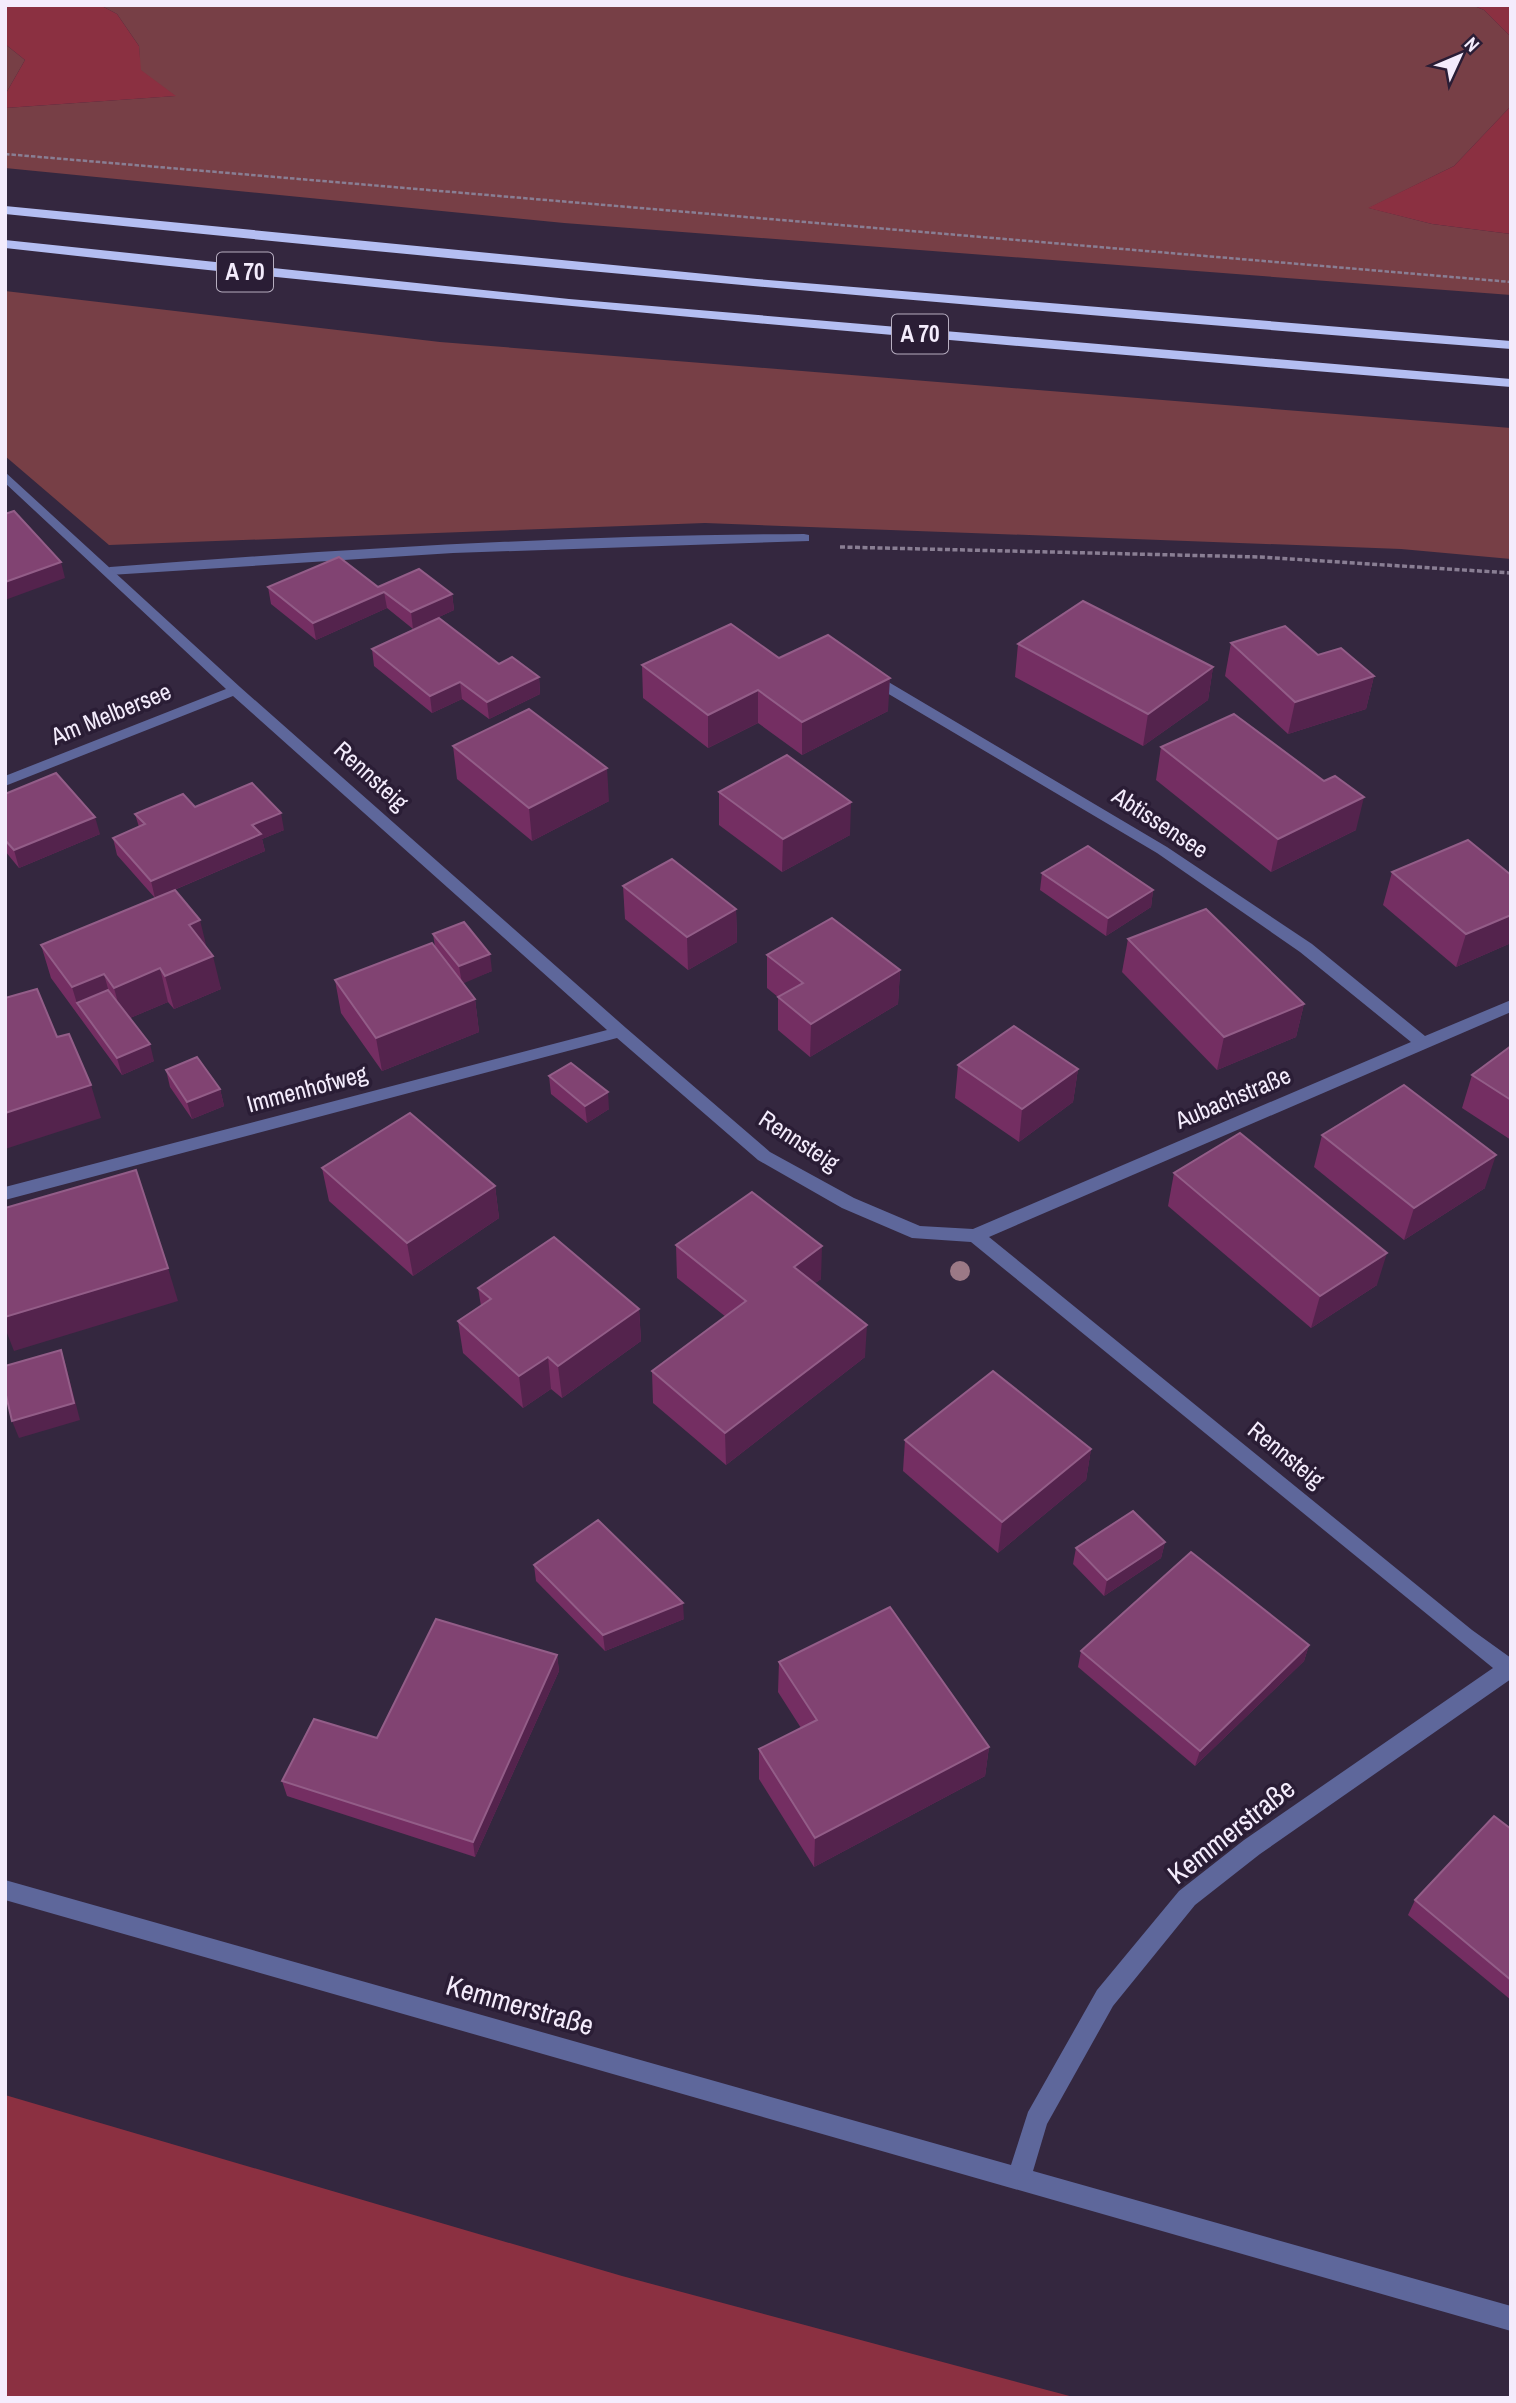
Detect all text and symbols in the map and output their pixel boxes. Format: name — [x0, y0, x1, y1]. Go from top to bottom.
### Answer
north arrow — [1425, 21, 1495, 91]
text: N — [1459, 31, 1485, 57]
road number: A 70 — [217, 252, 273, 292]
road number: A 70 — [892, 314, 948, 354]
street label: Am Melbersee — [45, 674, 175, 752]
street label: Rennsteig — [328, 733, 416, 817]
street label: Abtissensee — [1106, 779, 1215, 865]
street label: Immenhofweg — [243, 1057, 371, 1119]
street label: Aubachstraße — [1169, 1058, 1295, 1136]
street label: Rennsteig — [753, 1102, 846, 1178]
street label: Rennsteig — [1242, 1414, 1332, 1495]
street label: Kemmerstraße — [1159, 1769, 1303, 1893]
street label: Kemmerstraße — [442, 1966, 598, 2044]

